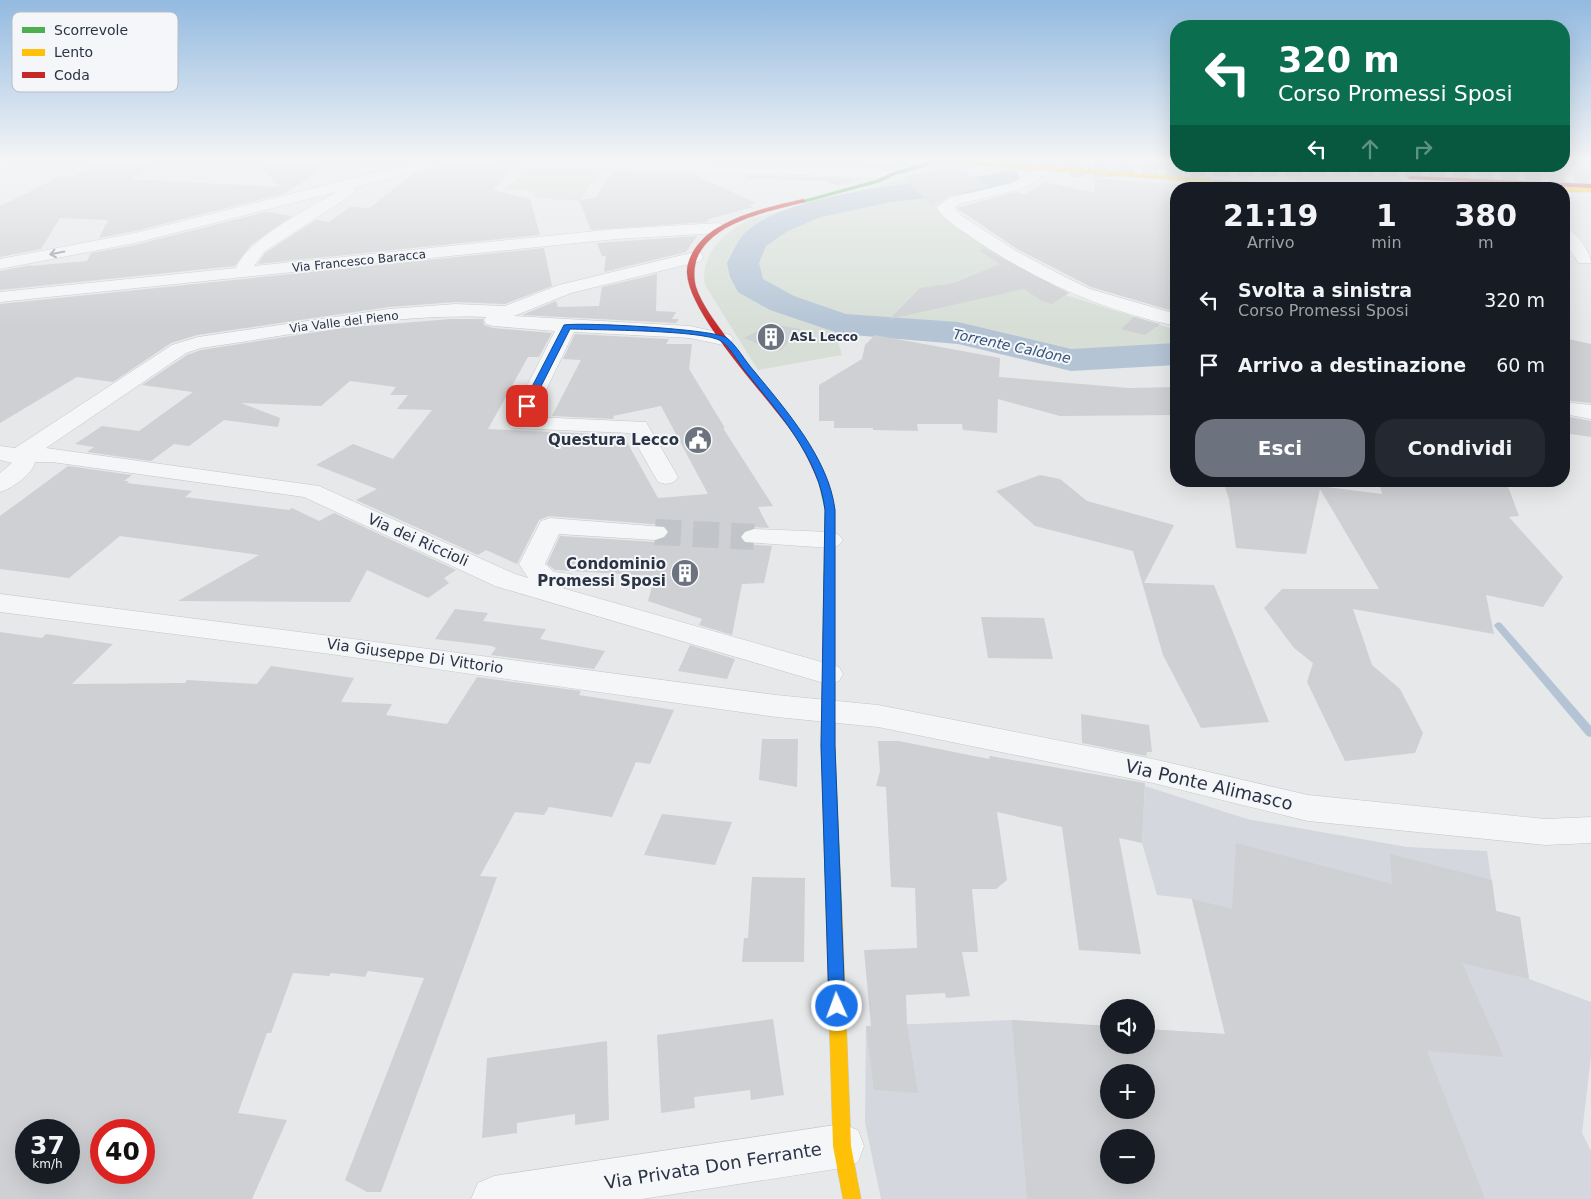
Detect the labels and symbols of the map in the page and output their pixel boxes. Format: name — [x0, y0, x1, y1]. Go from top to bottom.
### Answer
legend — [12, 12, 178, 92]
text: Scorrevole — [54, 22, 128, 38]
text: Lento — [54, 44, 93, 60]
text: Coda — [54, 67, 90, 83]
street label: Via Francesco Baracca — [291, 247, 427, 275]
one-way arrow — [50, 249, 66, 259]
street label: Via Valle del Pieno — [289, 308, 399, 336]
building icon: ASL Lecco — [756, 322, 786, 352]
water label: Torrente Caldone — [952, 326, 1072, 366]
place label: ASL Lecco — [790, 330, 858, 344]
pin — [506, 385, 548, 427]
public building icon: Questura Lecco — [683, 425, 713, 455]
place label: Questura Lecco — [548, 431, 679, 449]
street label: Via dei Riccioli — [365, 510, 471, 570]
place label: Condominio Promessi Sposi — [537, 555, 666, 590]
building icon: Condominio Promessi Sposi — [670, 558, 700, 588]
street label: Via Giuseppe Di Vittorio — [325, 635, 505, 677]
street label: Via Ponte Alimasco — [1123, 755, 1295, 814]
position arrow — [810, 979, 862, 1031]
speed limit sign: 40 — [90, 1119, 155, 1184]
street label: Via Privata Don Ferrante — [603, 1138, 823, 1193]

